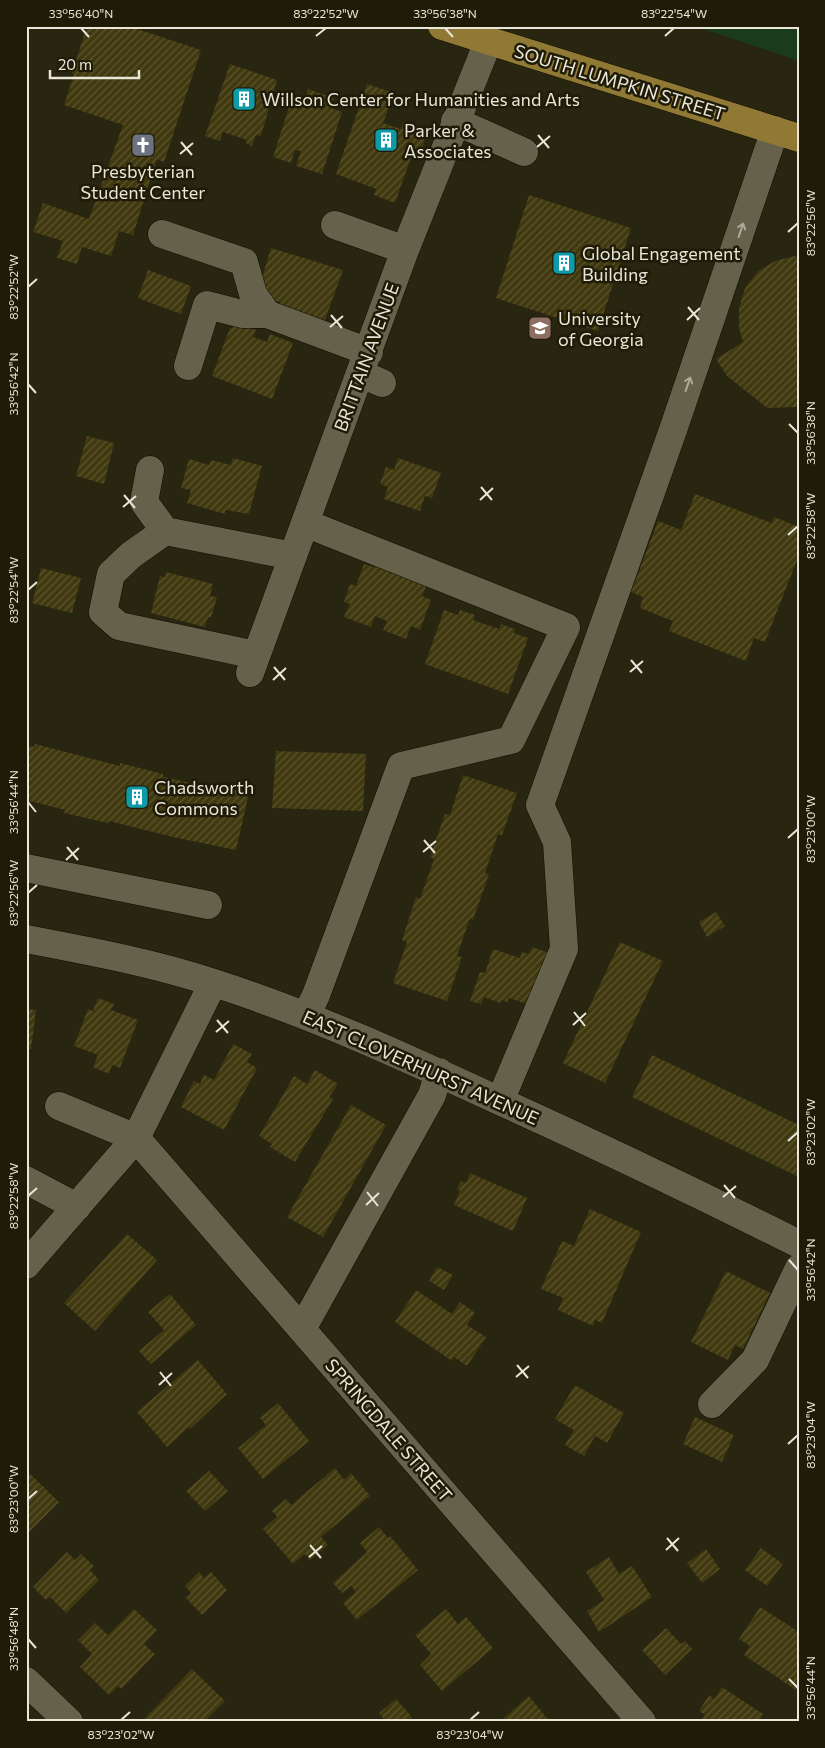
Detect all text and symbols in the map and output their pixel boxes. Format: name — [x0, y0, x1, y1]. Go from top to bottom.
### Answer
text: 33°56'40"N — [49, 6, 113, 20]
text: 83°22'52"W — [293, 6, 359, 20]
text: 33°56'38"N — [413, 6, 477, 20]
text: 83°22'54"W — [641, 6, 707, 20]
street label: SOUTH LUMPKIN STREET — [512, 39, 728, 125]
scale bar — [50, 48, 139, 80]
text: 20 m — [58, 55, 92, 73]
building icon: Willson Center for Humanities and Arts — [231, 86, 257, 112]
place label: Willson Center for Humanities and Arts — [262, 88, 580, 110]
place label: Parker & Associates — [404, 119, 491, 162]
building icon: Parker & Associates — [373, 127, 399, 153]
church icon: Presbyterian Student Center — [130, 132, 156, 158]
place label: Presbyterian Student Center — [81, 160, 205, 203]
text: 83°22'56"W — [803, 190, 817, 256]
one-way arrow — [737, 223, 746, 238]
place label: Global Engagement Building — [582, 242, 741, 285]
building icon: Global Engagement Building — [551, 250, 577, 276]
text: 83°22'52"W — [6, 254, 20, 320]
street label: BRITTAIN AVENUE — [329, 280, 403, 434]
place label: University of Georgia — [558, 307, 644, 350]
school or university icon: University of Georgia — [527, 315, 553, 341]
text: 33°56'42"N — [6, 352, 20, 416]
one-way arrow — [684, 376, 694, 392]
text: 33°56'38"N — [803, 401, 817, 465]
text: 83°22'58"W — [803, 493, 817, 559]
text: 83°22'54"W — [6, 557, 20, 623]
text: 33°56'44"N — [6, 770, 20, 834]
place label: Chadsworth Commons — [154, 776, 254, 819]
building icon: Chadsworth Commons — [124, 784, 150, 810]
text: 83°23'00"W — [803, 795, 817, 863]
text: 83°22'56"W — [6, 860, 20, 926]
street label: EAST CLOVERHURST AVENUE — [300, 1005, 542, 1129]
text: 83°23'02"W — [803, 1099, 817, 1165]
text: 83°22'58"W — [6, 1163, 20, 1229]
text: 33°56'42"N — [803, 1238, 817, 1302]
street label: SPRINGDALE STREET — [321, 1354, 457, 1506]
text: 83°23'04"W — [803, 1401, 817, 1469]
text: 83°23'00"W — [6, 1465, 20, 1533]
text: 33°56'48"N — [6, 1607, 20, 1671]
text: 33°56'44"N — [803, 1656, 817, 1720]
text: 83°23'02"W — [88, 1727, 154, 1741]
text: 83°23'04"W — [436, 1727, 504, 1741]

